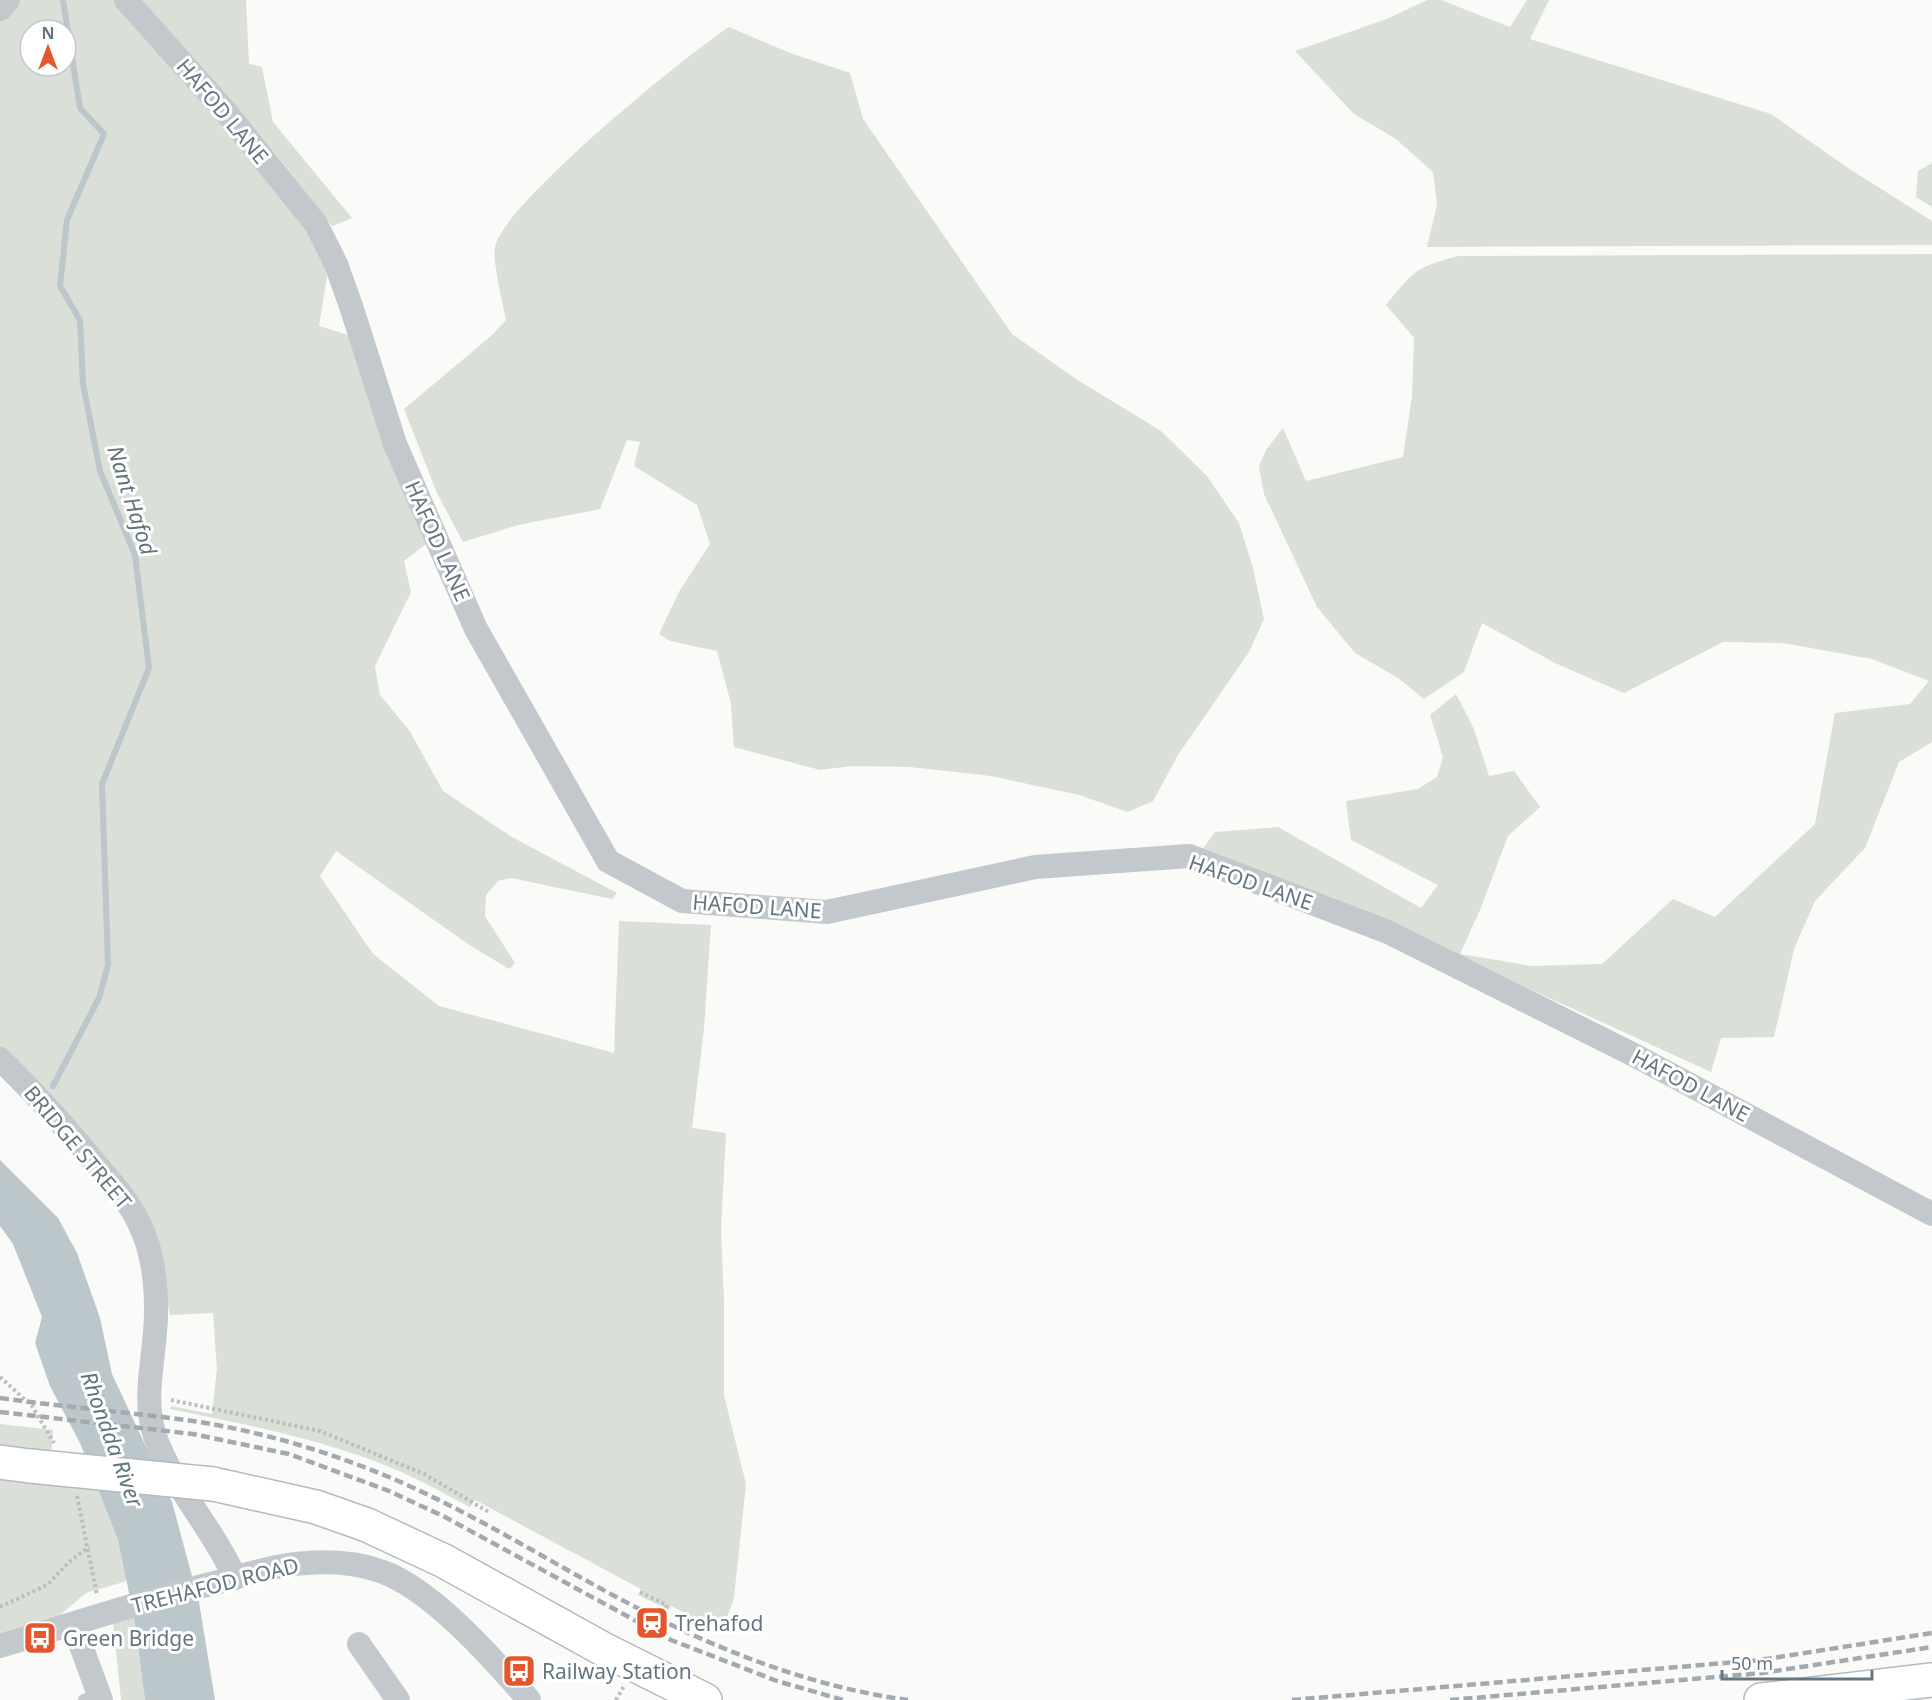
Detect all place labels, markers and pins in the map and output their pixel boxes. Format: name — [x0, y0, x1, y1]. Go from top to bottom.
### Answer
station icon: Trehafod — [634, 1605, 670, 1641]
place label: Trehafod — [675, 1609, 763, 1637]
bus stop icon: Green Bridge — [22, 1620, 58, 1656]
place label: Green Bridge — [63, 1624, 194, 1652]
bus stop icon: Railway Station — [501, 1653, 537, 1689]
place label: Railway Station — [542, 1657, 692, 1685]

